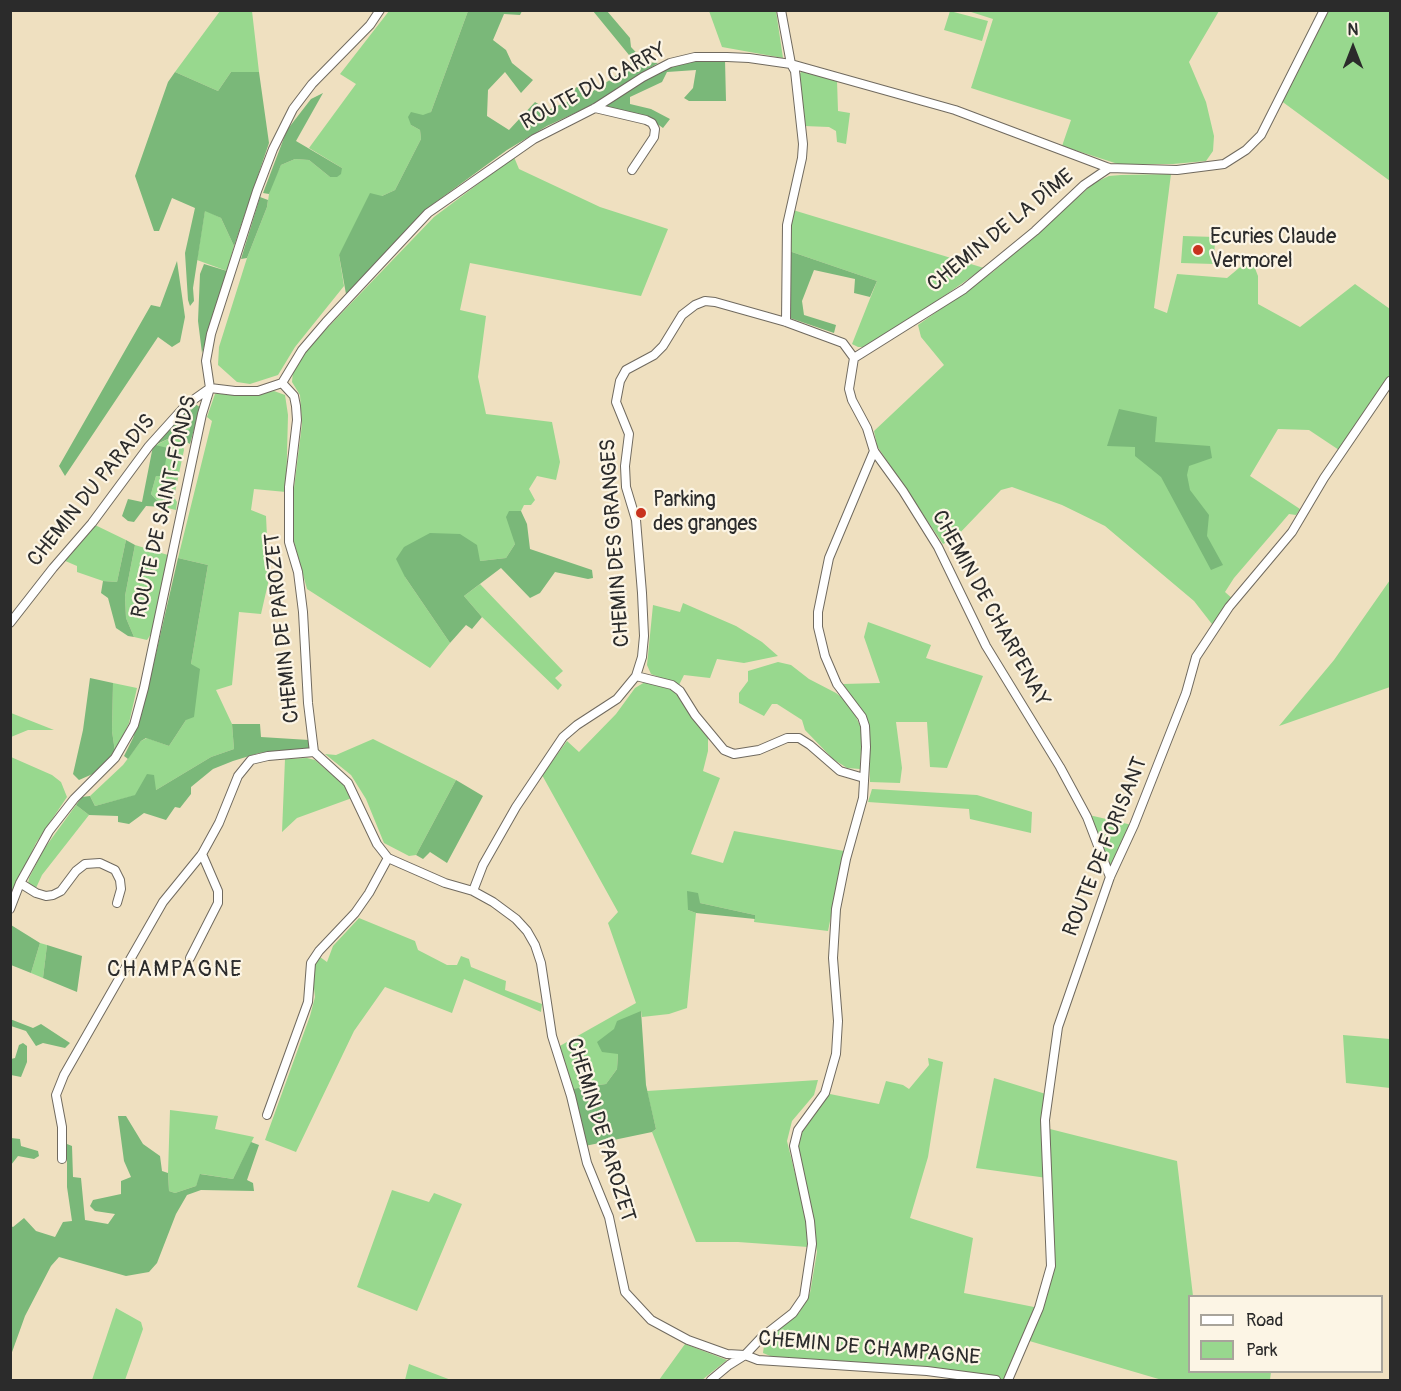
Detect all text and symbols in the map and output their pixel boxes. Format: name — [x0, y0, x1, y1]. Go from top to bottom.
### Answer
north arrow — [1323, 18, 1383, 78]
text: N — [1348, 20, 1358, 40]
street label: ROUTE DU CARRY — [517, 38, 671, 136]
street label: CHEMIN DE LA DÎME — [923, 164, 1079, 298]
place label: Ecuries Claude Vermorel — [1210, 225, 1336, 275]
marker: Ecuries Claude Vermorel — [1191, 243, 1205, 257]
street label: ROUTE DE SAINT-FONDS — [127, 393, 203, 621]
street label: CHEMIN DU PARADIS — [23, 410, 161, 572]
street label: CHEMIN DES GRANGES — [596, 438, 636, 648]
place label: Parking des granges — [653, 488, 757, 538]
marker: Parking des granges — [634, 506, 648, 520]
street label: CHEMIN DE CHARPENAY — [926, 506, 1054, 712]
street label: CHEMIN DE PAROZET — [260, 532, 306, 724]
street label: ROUTE DE FORISANT — [1059, 754, 1153, 940]
district label: CHAMPAGNE — [107, 957, 243, 983]
street label: CHEMIN DE PAROZET — [560, 1035, 640, 1225]
legend — [1188, 1295, 1383, 1373]
text: Road — [1246, 1309, 1283, 1332]
street label: CHEMIN DE CHAMPAGNE — [757, 1327, 981, 1371]
text: Park — [1246, 1339, 1278, 1362]

